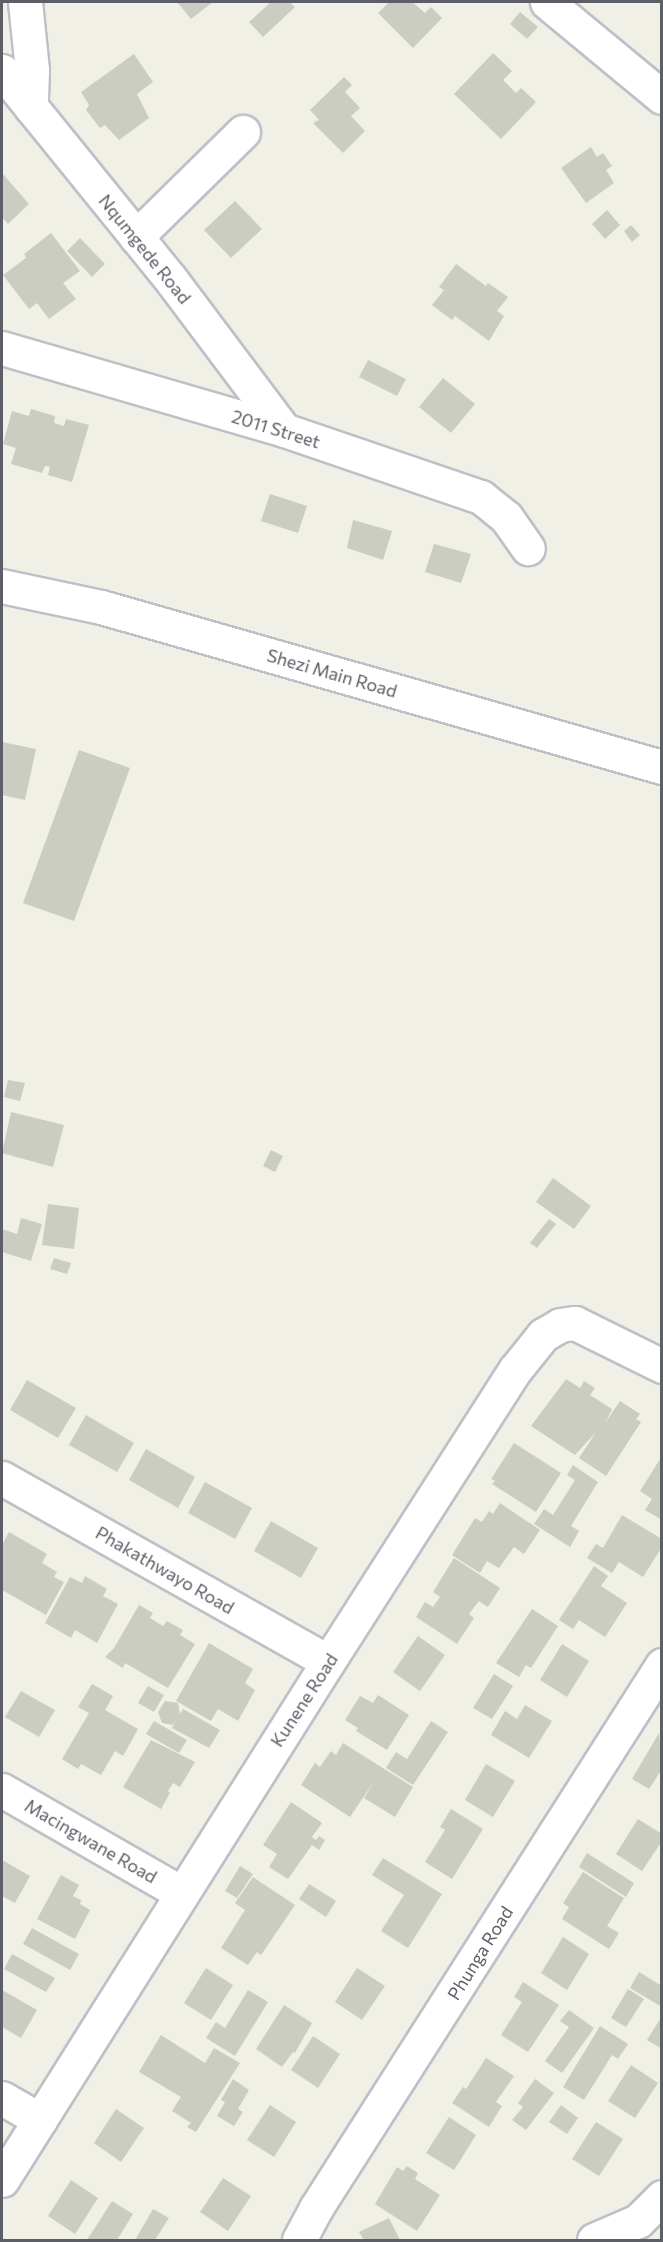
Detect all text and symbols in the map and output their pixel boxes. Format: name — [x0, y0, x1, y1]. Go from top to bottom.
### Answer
street label: Nqumgede Road — [94, 190, 196, 308]
street label: 2011 Street — [229, 405, 323, 453]
street label: Shezi Main Road — [264, 644, 400, 702]
street label: Phakathwayo Road — [92, 1522, 238, 1618]
street label: Kunene Road — [266, 1649, 342, 1751]
street label: Macingwane Road — [21, 1794, 161, 1888]
street label: Phunga Road — [443, 1902, 517, 2004]

